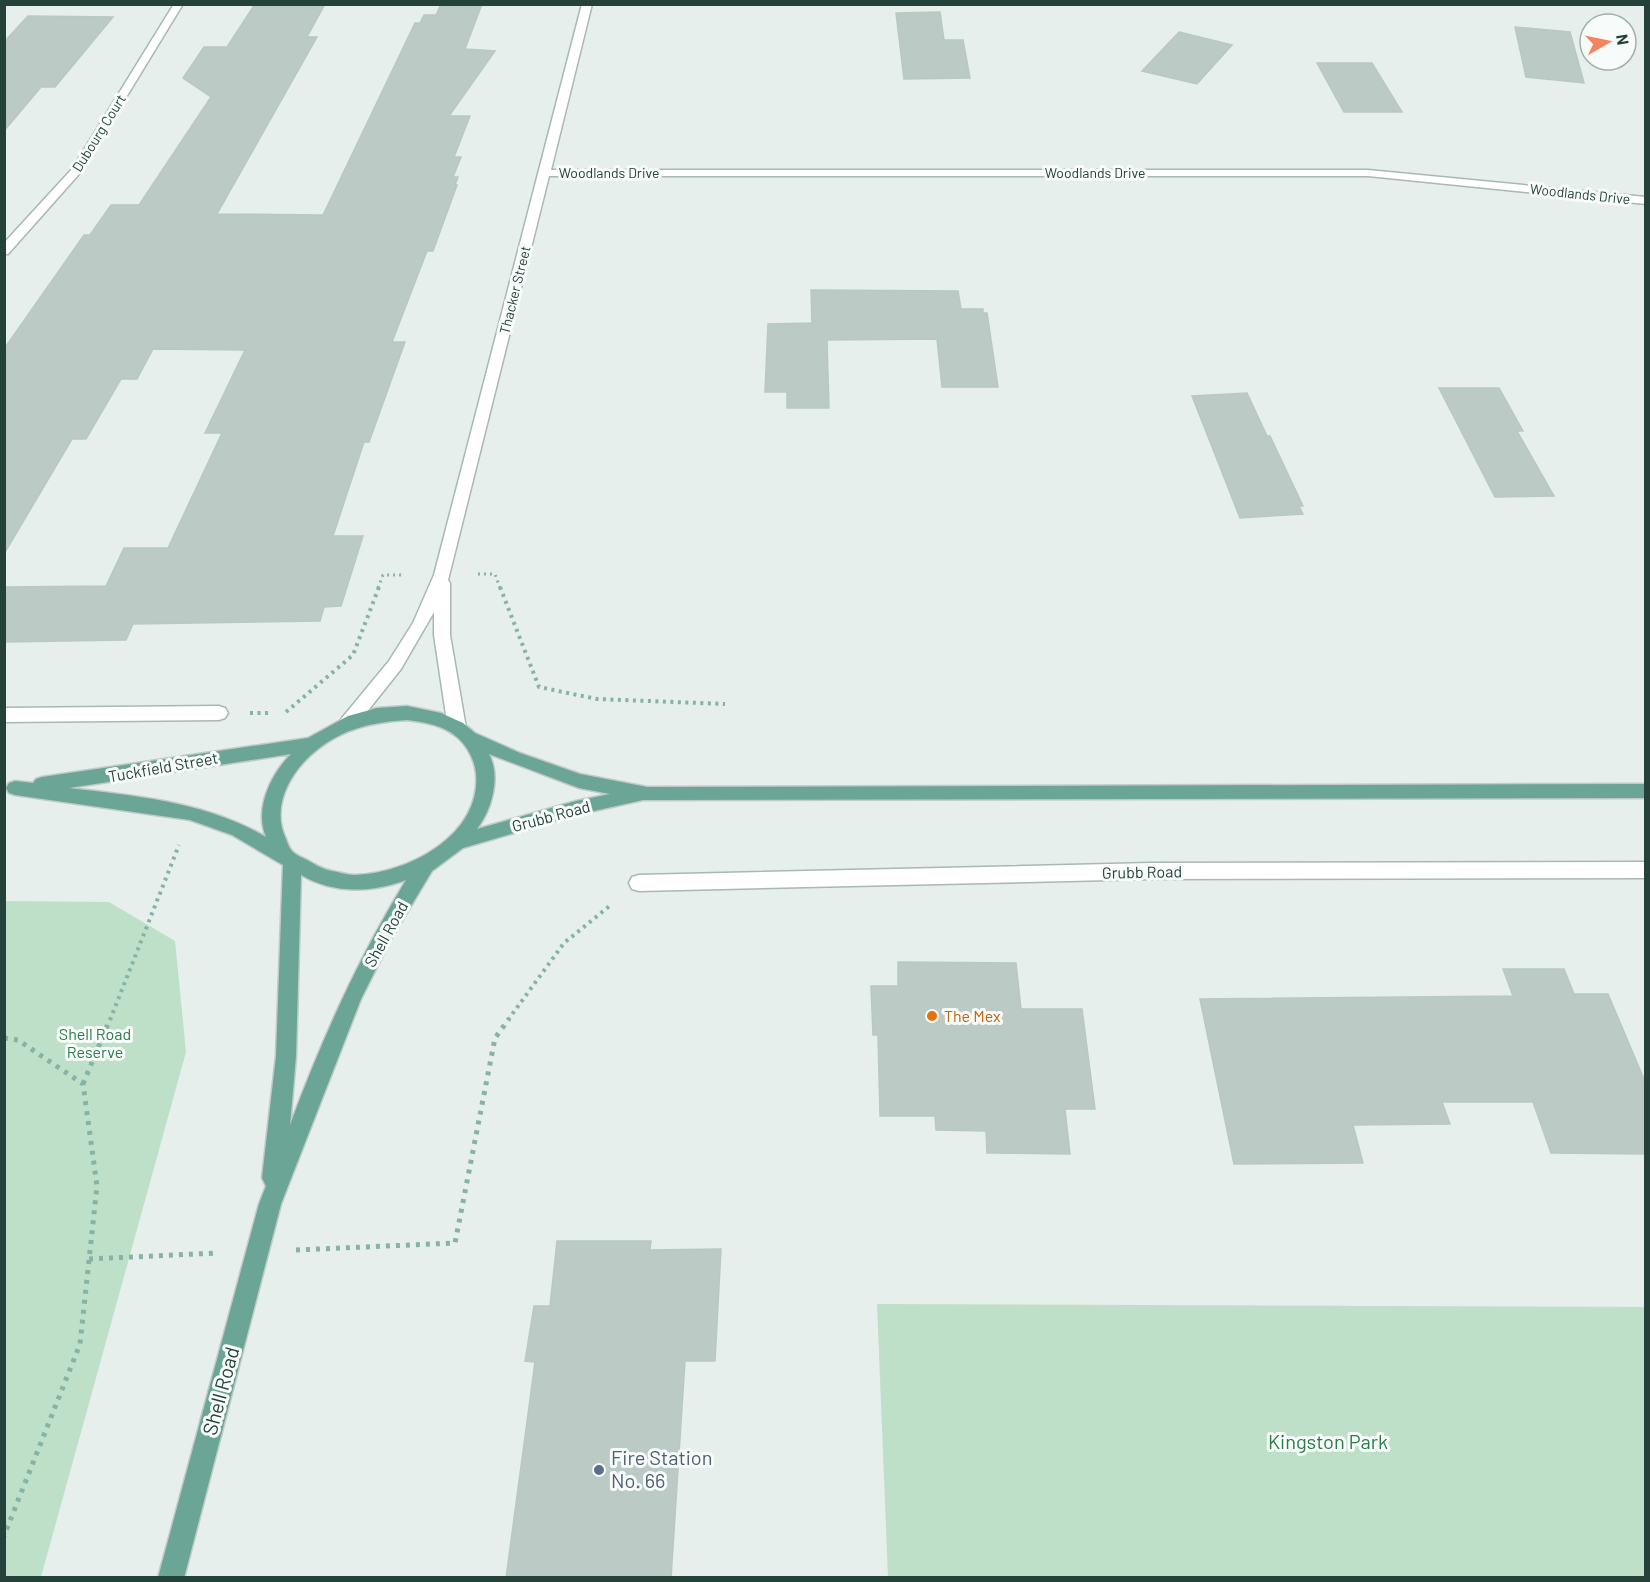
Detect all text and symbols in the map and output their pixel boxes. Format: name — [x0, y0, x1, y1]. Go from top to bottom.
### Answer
north arrow — [1578, 12, 1638, 72]
text: N — [1613, 33, 1634, 46]
street label: Dubourg Court — [68, 91, 129, 175]
street label: Woodlands Drive — [559, 164, 659, 181]
street label: Woodlands Drive — [1045, 164, 1145, 181]
street label: Woodlands Drive — [1529, 180, 1631, 207]
street label: Thacker Street — [495, 244, 534, 336]
street label: Tuckfield Street — [107, 748, 219, 785]
street label: Grubb Road — [510, 796, 592, 835]
street label: Grubb Road — [1102, 861, 1182, 882]
street label: Shell Road — [360, 898, 411, 970]
place label: The Mex — [944, 1006, 1001, 1025]
marker: The Mex — [925, 1009, 939, 1023]
park label: Shell Road Reserve — [59, 1024, 131, 1061]
street label: Shell Road — [197, 1344, 243, 1438]
park label: Kingston Park — [1268, 1429, 1388, 1453]
place label: Fire Station No. 66 — [611, 1445, 712, 1492]
marker: Fire Station No. 66 — [592, 1463, 606, 1477]

